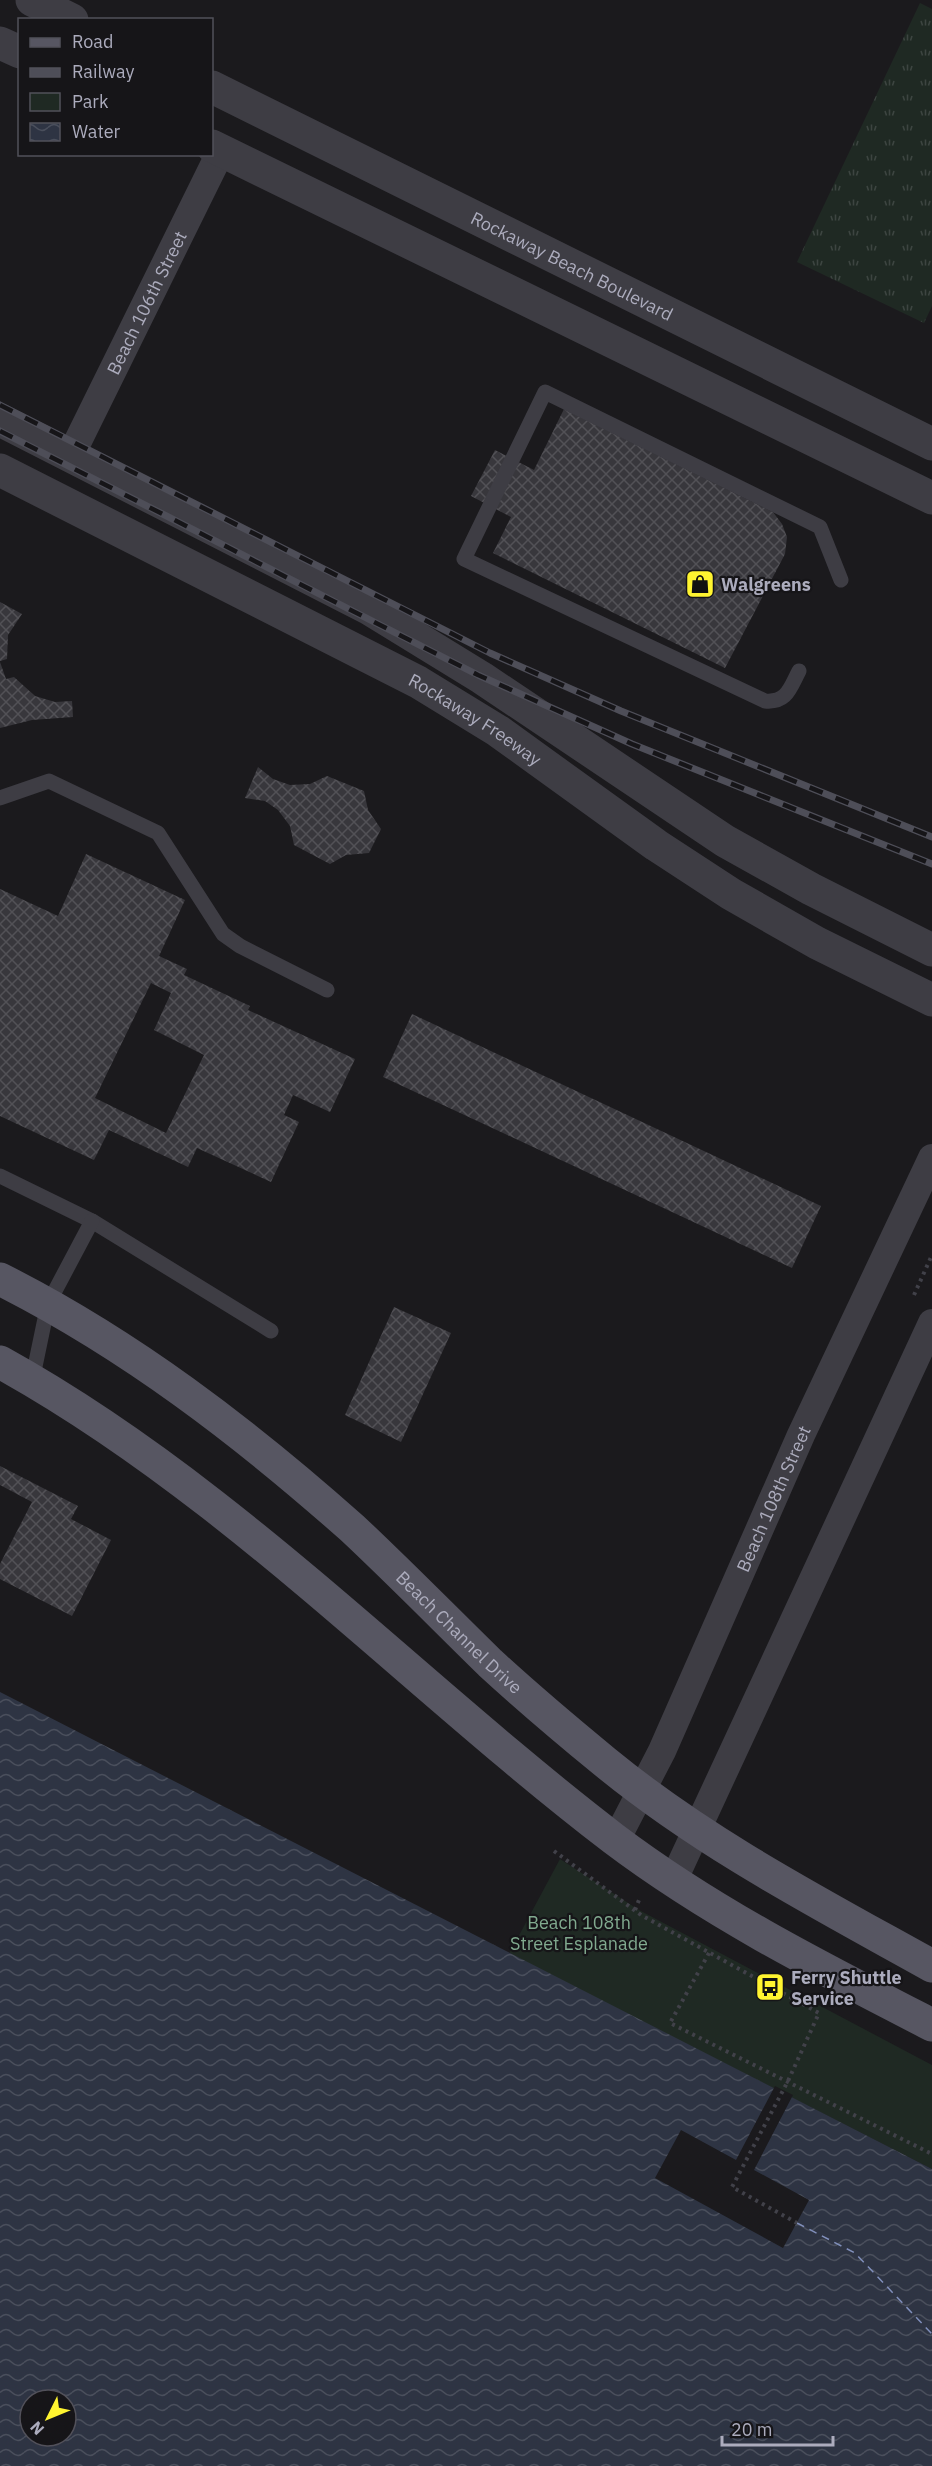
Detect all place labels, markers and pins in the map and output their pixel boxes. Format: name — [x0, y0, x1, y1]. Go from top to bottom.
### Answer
shop icon: Walgreens — [684, 568, 716, 600]
place label: Walgreens — [721, 573, 811, 596]
place label: Ferry Shuttle Service — [791, 1966, 902, 2010]
bus stop icon: Ferry Shuttle Service — [754, 1971, 786, 2003]

